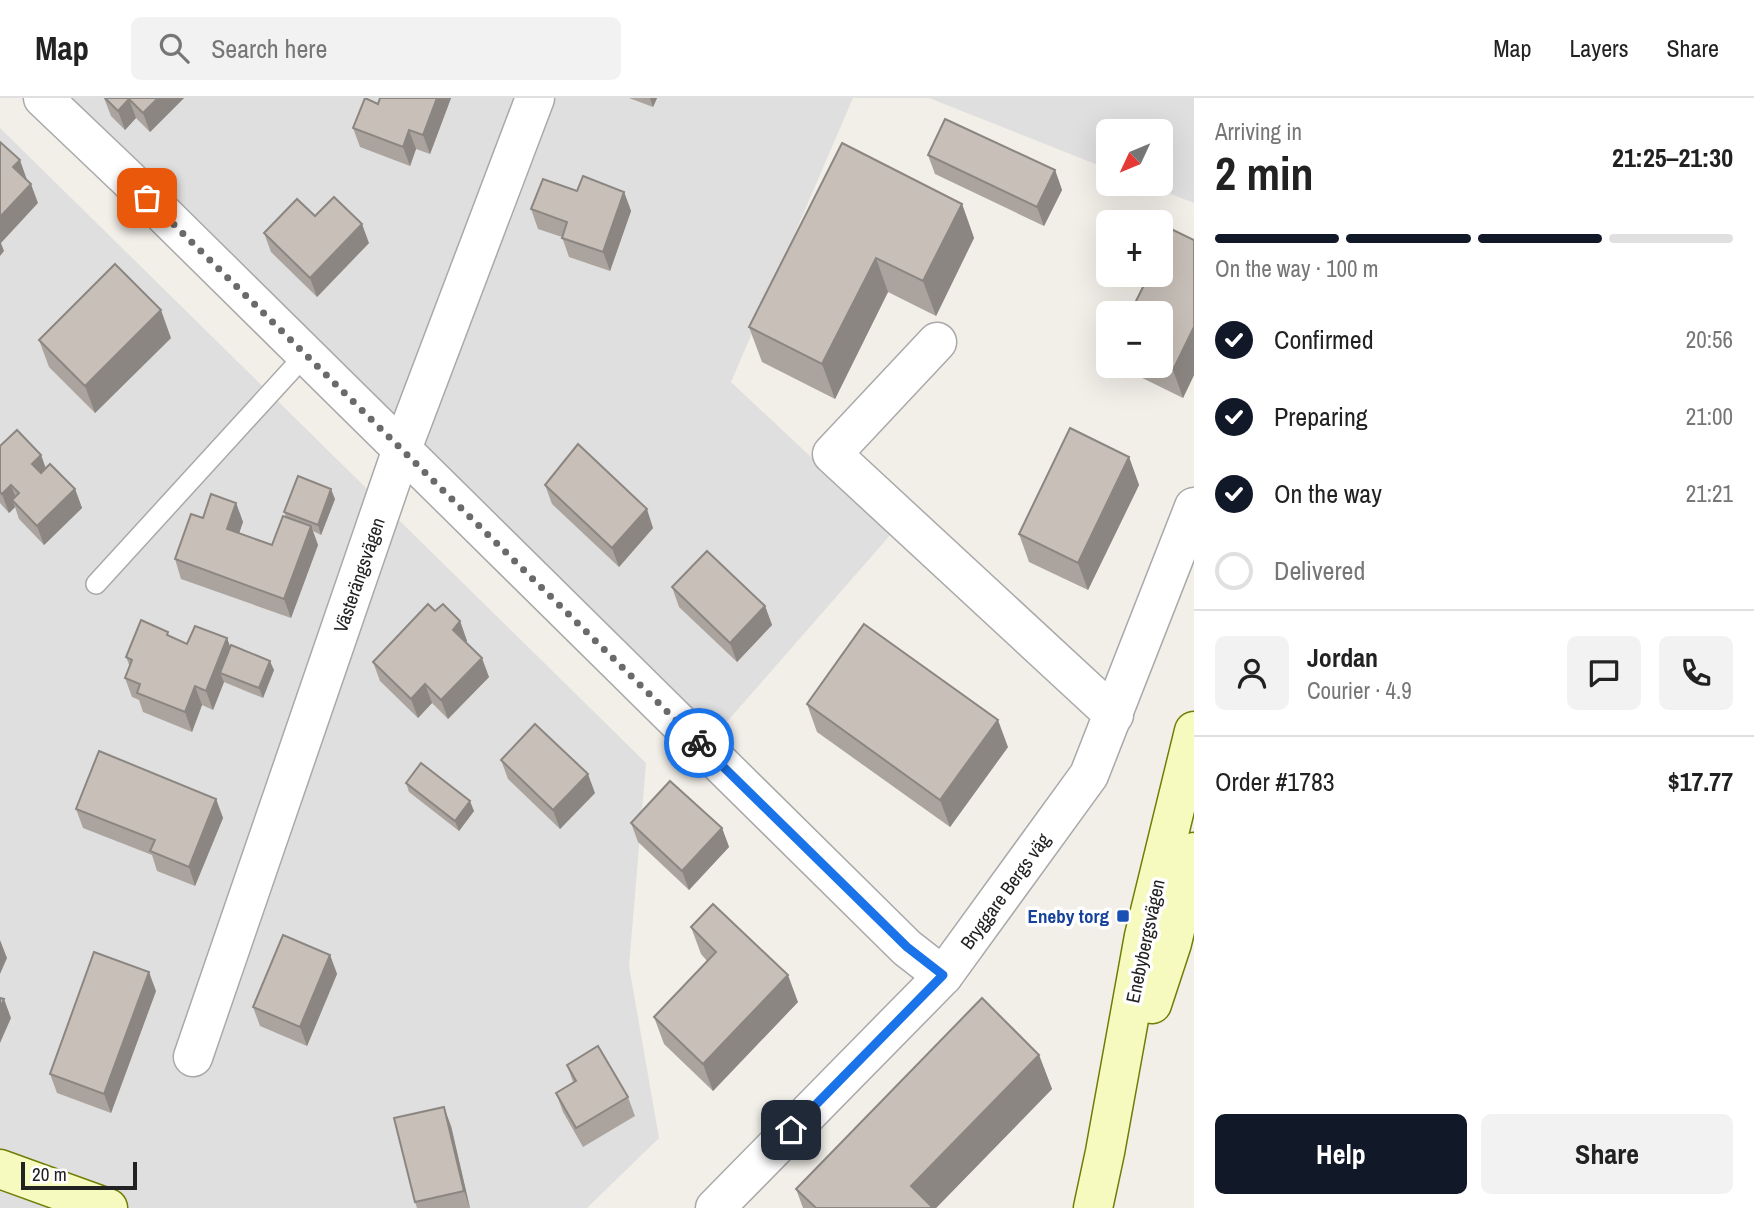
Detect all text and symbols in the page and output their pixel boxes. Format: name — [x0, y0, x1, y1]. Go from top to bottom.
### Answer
search box — [131, 17, 621, 80]
text: Map — [35, 26, 89, 70]
icon: search — [155, 29, 193, 67]
text: Search here — [211, 31, 327, 66]
text: Map — [1493, 32, 1531, 64]
text: Layers — [1569, 32, 1628, 64]
text: Share — [1666, 32, 1719, 64]
text: Arriving in — [1215, 116, 1302, 147]
north arrow — [1096, 119, 1172, 196]
map controls — [1096, 119, 1173, 378]
text: 21:25–21:30 — [1612, 140, 1733, 175]
text: 2 min — [1215, 142, 1314, 204]
pin — [117, 168, 177, 228]
icon: bag — [128, 179, 166, 217]
button: + — [1096, 210, 1173, 287]
text: On the way · 100 m — [1215, 253, 1379, 284]
button: − — [1096, 301, 1173, 378]
icon: check — [1215, 321, 1253, 359]
text: Confirmed — [1274, 322, 1374, 357]
text: 20:56 — [1686, 324, 1733, 355]
icon: check — [1215, 398, 1253, 436]
text: Preparing — [1274, 399, 1368, 434]
text: 21:00 — [1686, 401, 1733, 432]
icon: check — [1215, 475, 1253, 513]
text: On the way — [1274, 476, 1382, 511]
text: 21:21 — [1686, 478, 1733, 509]
street label: Västerängsvägen — [327, 514, 391, 636]
text: Delivered — [1274, 553, 1365, 588]
button: person — [1215, 636, 1289, 710]
button: chat — [1567, 636, 1641, 710]
button: phone — [1659, 636, 1733, 710]
text: Jordan — [1307, 640, 1378, 675]
text: Courier · 4.9 — [1307, 675, 1412, 706]
courier — [664, 708, 734, 778]
icon: bike — [680, 724, 718, 762]
text: Order #1783 — [1215, 764, 1335, 799]
text: $17.77 — [1668, 764, 1733, 799]
street label: Bryggare Bergs väg — [954, 827, 1056, 954]
street label: Enebybergsvägen — [1119, 877, 1171, 1005]
place label: Eneby torg — [1028, 903, 1109, 929]
marker: Eneby torg — [1115, 908, 1131, 924]
pin — [761, 1100, 821, 1160]
icon: home — [772, 1111, 810, 1149]
button: Help — [1215, 1114, 1467, 1194]
button: Share — [1481, 1114, 1733, 1194]
scale bar — [21, 1159, 136, 1191]
text: 20 m — [32, 1161, 67, 1187]

